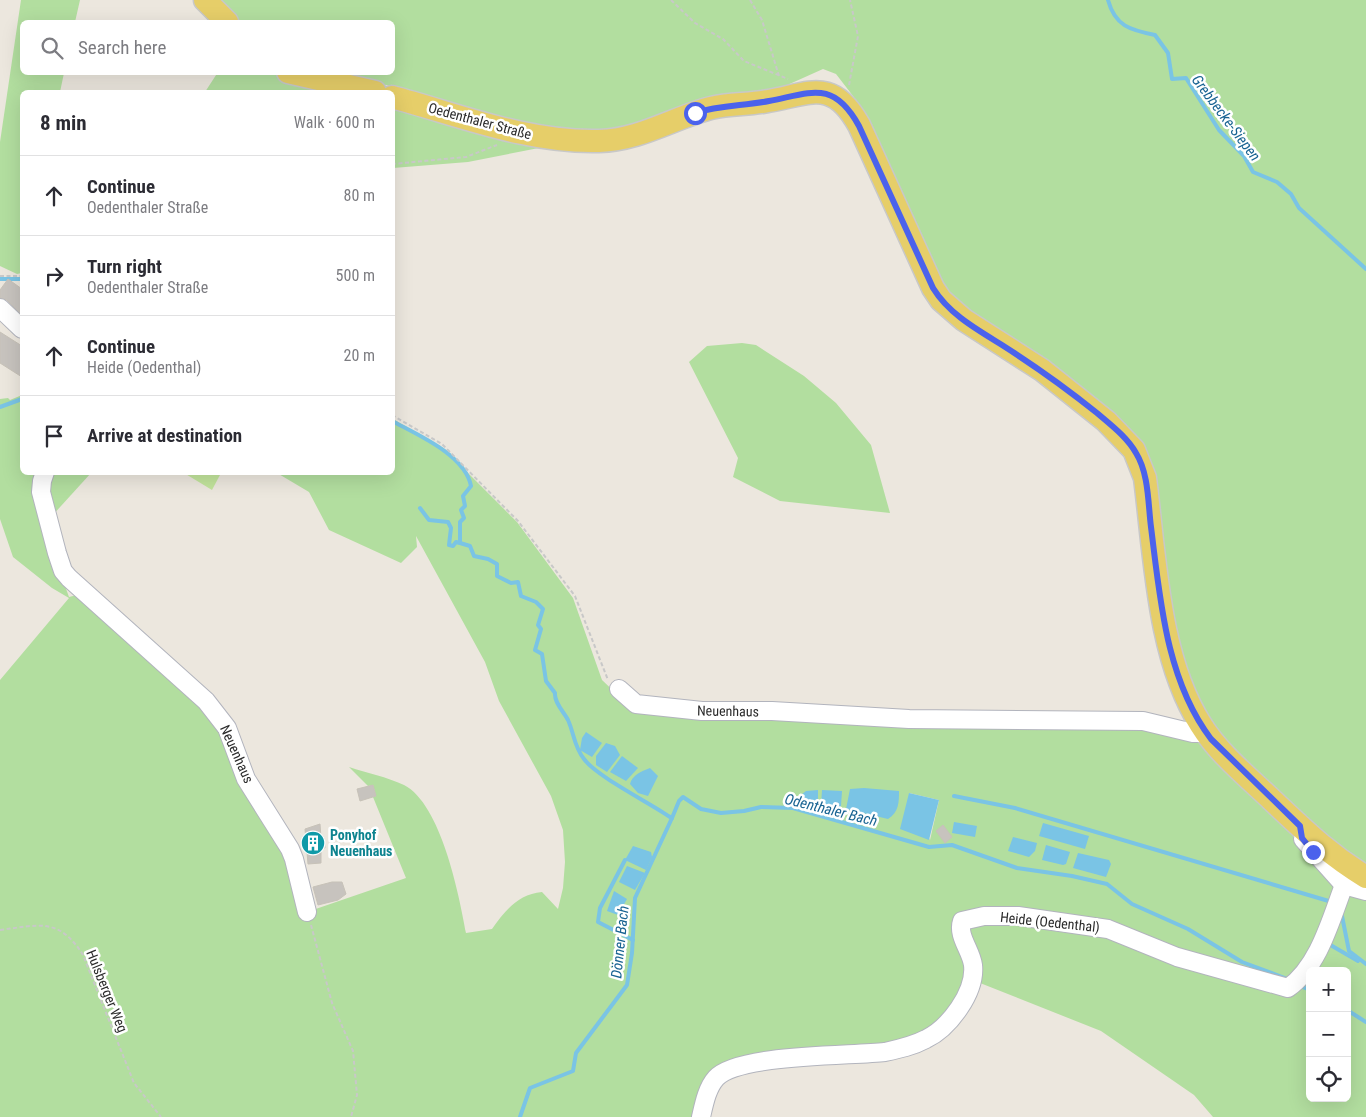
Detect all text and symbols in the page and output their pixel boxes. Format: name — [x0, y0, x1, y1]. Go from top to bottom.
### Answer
search box — [20, 20, 395, 75]
icon: search — [38, 34, 66, 62]
text: Search here — [78, 36, 166, 59]
water label: Grebbecke-Siepen — [1188, 71, 1264, 165]
street label: Oedenthaler Straße — [427, 100, 534, 143]
route start — [684, 102, 707, 125]
text: 8 min — [40, 111, 87, 135]
text: Walk · 600 m — [294, 113, 375, 132]
text: Continue — [87, 175, 155, 198]
icon: ahead — [40, 182, 68, 210]
text: 80 m — [343, 186, 375, 205]
text: Oedenthaler Straße — [87, 198, 208, 217]
text: Turn right — [87, 255, 162, 278]
icon: right — [40, 262, 68, 290]
text: 500 m — [336, 266, 375, 285]
text: Oedenthaler Straße — [87, 278, 208, 297]
text: Continue — [87, 335, 155, 358]
icon: ahead — [40, 342, 68, 370]
text: 20 m — [343, 346, 375, 365]
text: Heide (Oedenthal) — [87, 358, 201, 377]
icon: arrive — [40, 422, 68, 450]
text: Arrive at destination — [87, 424, 242, 447]
street label: Neuenhaus — [697, 702, 759, 720]
street label: Neuenhaus — [217, 722, 257, 786]
water label: Odenthaler Bach — [783, 790, 879, 830]
place label: Ponyhof Neuenhaus — [330, 827, 392, 859]
building icon: Ponyhof Neuenhaus — [300, 830, 326, 856]
route end — [1302, 841, 1325, 864]
water label: Dönner Bach — [607, 905, 633, 979]
street label: Heide (Oedenthal) — [999, 909, 1101, 936]
street label: Hulsberger Weg — [83, 947, 131, 1035]
map controls — [1306, 967, 1351, 1102]
button: + — [1306, 967, 1351, 1012]
button: − — [1306, 1012, 1351, 1057]
button: locate — [1306, 1057, 1351, 1102]

